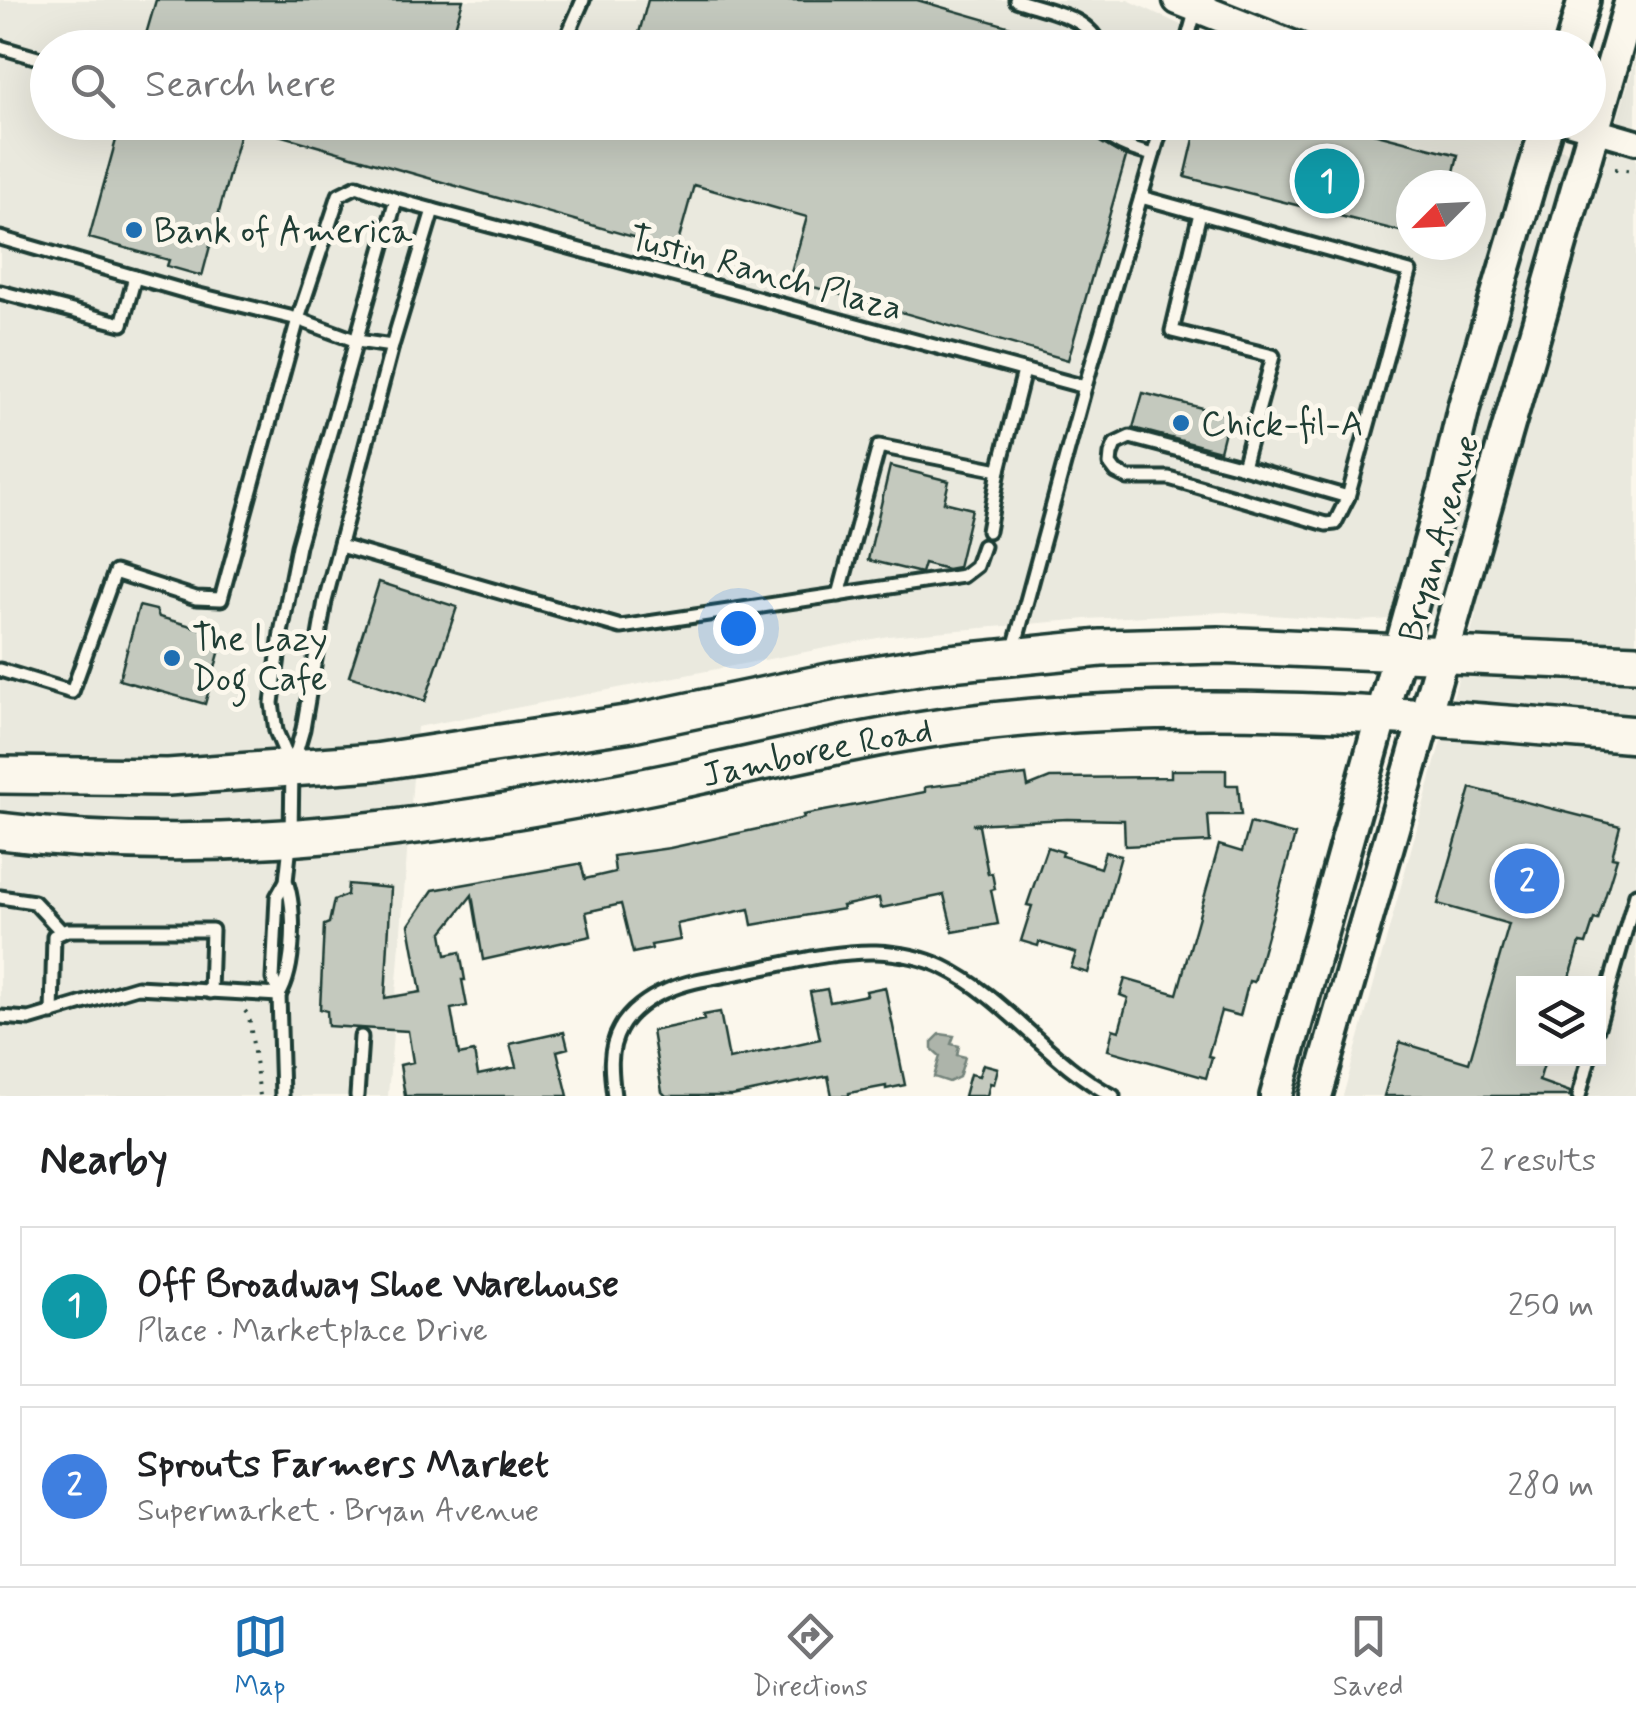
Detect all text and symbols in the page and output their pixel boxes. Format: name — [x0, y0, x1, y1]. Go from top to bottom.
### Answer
search box — [30, 30, 1606, 140]
icon: search — [65, 58, 120, 113]
text: Search here — [145, 61, 336, 110]
pin: 1 — [1294, 144, 1360, 218]
north arrow — [1396, 170, 1486, 260]
place label: Bank of America — [154, 209, 413, 255]
street label: Tustin Ranch Plaza — [624, 215, 907, 333]
marker: Bank of America — [123, 219, 145, 241]
place label: Chick-fil-A — [1201, 402, 1364, 448]
marker: Chick-fil-A — [1170, 412, 1192, 434]
street label: Bryan Avenue — [1388, 430, 1491, 647]
your location — [713, 603, 764, 654]
place label: The Lazy Dog Cafe — [192, 617, 328, 707]
marker: The Lazy Dog Cafe — [161, 647, 183, 669]
street label: Jamboree Road — [698, 708, 935, 799]
pin: 2 — [1494, 844, 1560, 918]
map controls — [1516, 976, 1606, 1066]
button: layers — [1516, 976, 1606, 1066]
text: Nearby — [40, 1134, 168, 1189]
text: 2 results — [1479, 1140, 1596, 1182]
text: Off Broadway Shoe Warehouse — [137, 1261, 619, 1310]
text: 1 — [67, 1285, 82, 1327]
text: 250 m — [1508, 1285, 1594, 1327]
text: Place · Marketplace Drive — [137, 1310, 488, 1352]
text: Sprouts Farmers Market — [137, 1441, 549, 1490]
text: 2 — [67, 1465, 82, 1507]
text: 280 m — [1507, 1465, 1594, 1507]
text: Supermarket · Bryan Avenue — [137, 1490, 539, 1532]
tab: Map — [233, 1609, 288, 1706]
tab: Directions — [753, 1609, 868, 1706]
tab: Saved — [1333, 1609, 1403, 1706]

